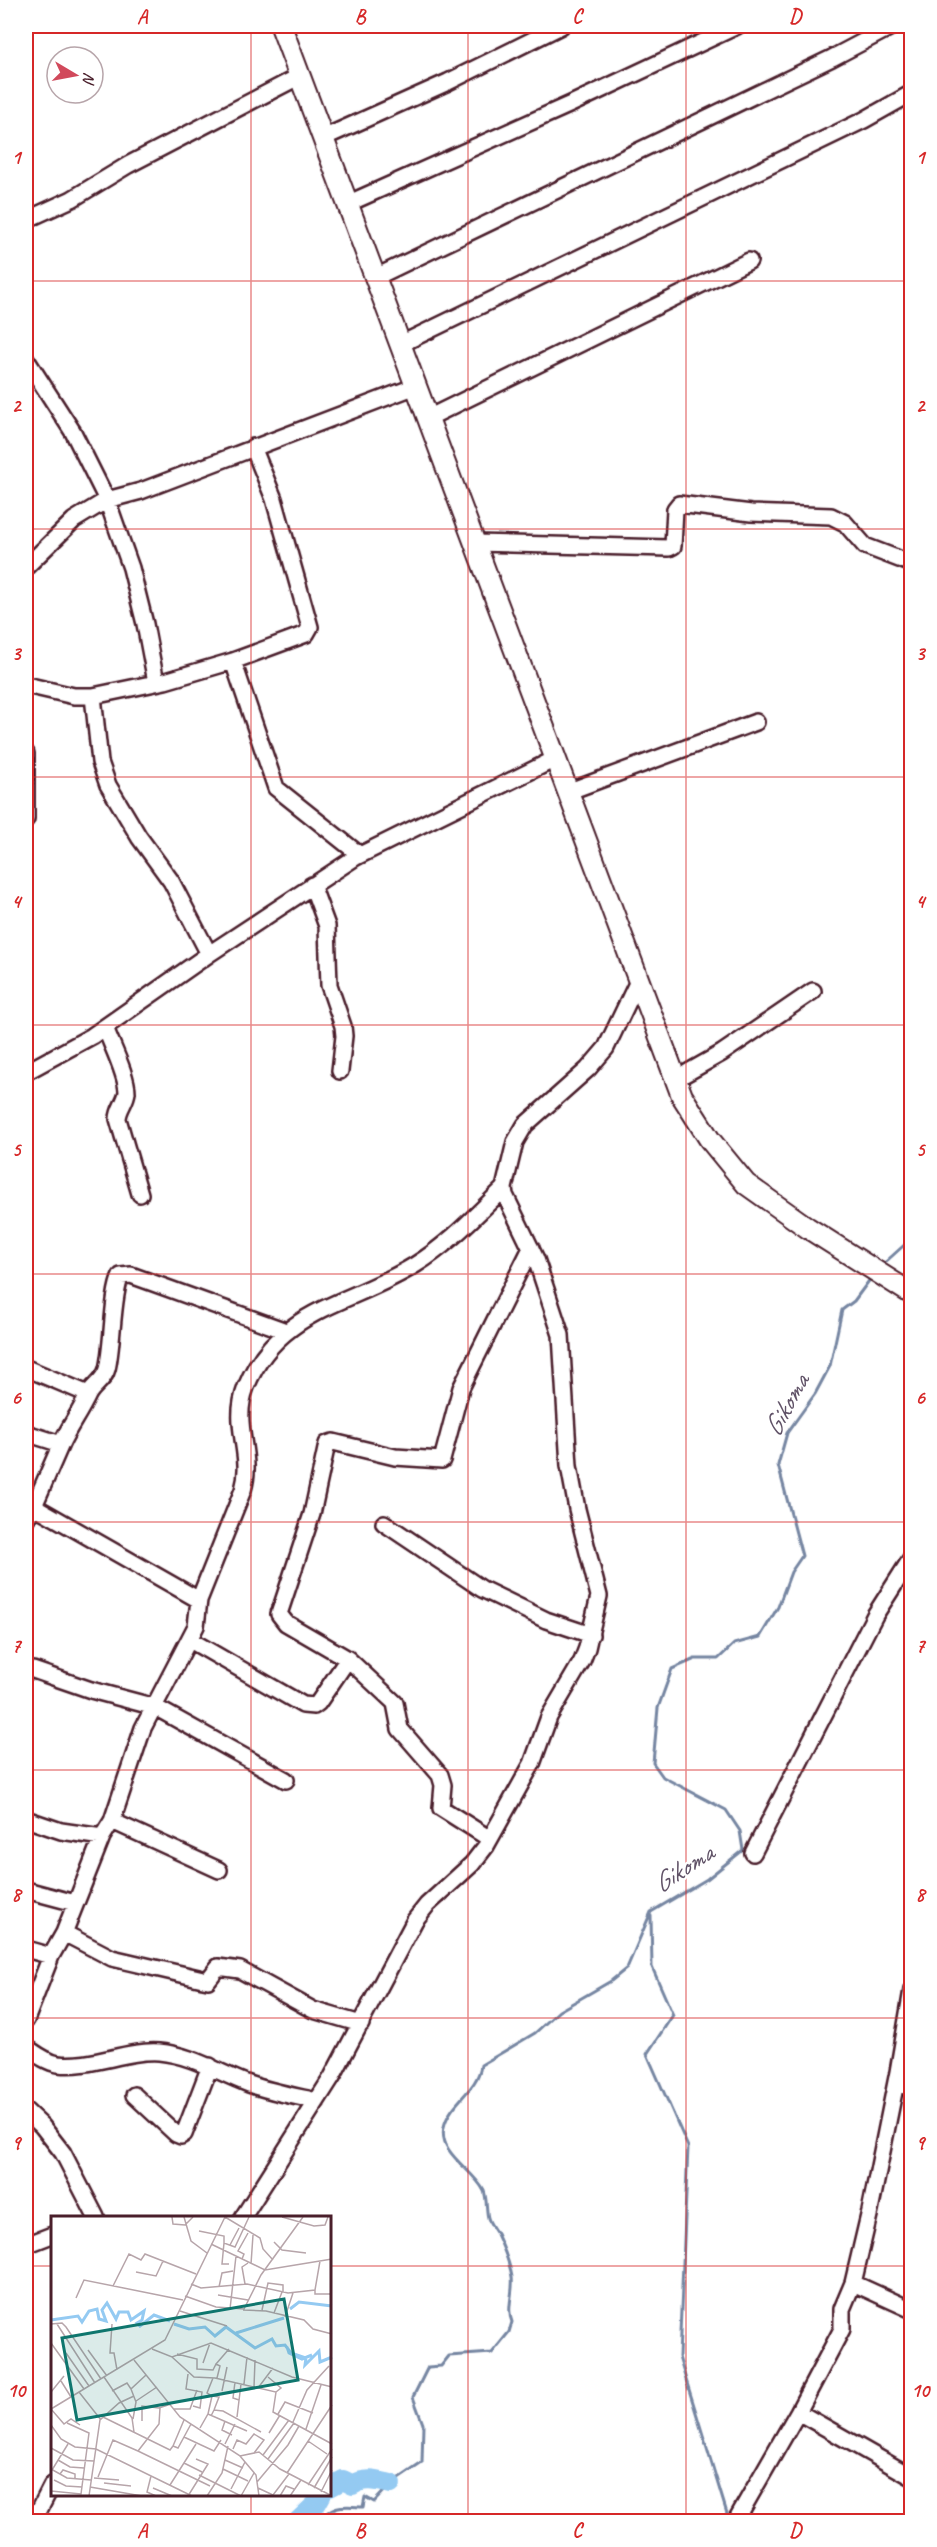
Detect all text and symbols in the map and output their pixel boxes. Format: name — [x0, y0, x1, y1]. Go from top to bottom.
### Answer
text: A — [137, 4, 149, 29]
text: B — [355, 4, 367, 29]
text: C — [572, 4, 584, 29]
text: D — [789, 4, 803, 29]
north arrow — [45, 45, 105, 105]
text: N — [78, 71, 99, 87]
text: 1 — [12, 145, 23, 170]
text: 1 — [916, 145, 927, 170]
text: 2 — [12, 393, 23, 418]
text: 2 — [916, 393, 927, 418]
text: 3 — [12, 641, 23, 666]
text: 3 — [916, 641, 927, 666]
text: 4 — [12, 889, 24, 914]
text: 4 — [916, 889, 928, 914]
text: 5 — [12, 1137, 23, 1162]
text: 5 — [916, 1137, 927, 1162]
water label: Gikoma — [755, 1366, 818, 1442]
text: 6 — [11, 1385, 22, 1410]
text: 6 — [915, 1385, 926, 1410]
text: 7 — [12, 1633, 23, 1658]
text: 7 — [916, 1633, 927, 1658]
water label: Gikoma — [646, 1834, 722, 1900]
text: 8 — [12, 1882, 24, 1907]
text: 8 — [916, 1882, 928, 1907]
text: 9 — [12, 2130, 23, 2155]
text: 9 — [916, 2130, 927, 2155]
inset map — [51, 2216, 332, 2496]
text: 10 — [7, 2378, 27, 2403]
text: 10 — [911, 2378, 931, 2403]
text: A — [137, 2518, 149, 2543]
text: B — [355, 2518, 367, 2543]
text: C — [572, 2518, 584, 2543]
text: D — [789, 2518, 803, 2543]

